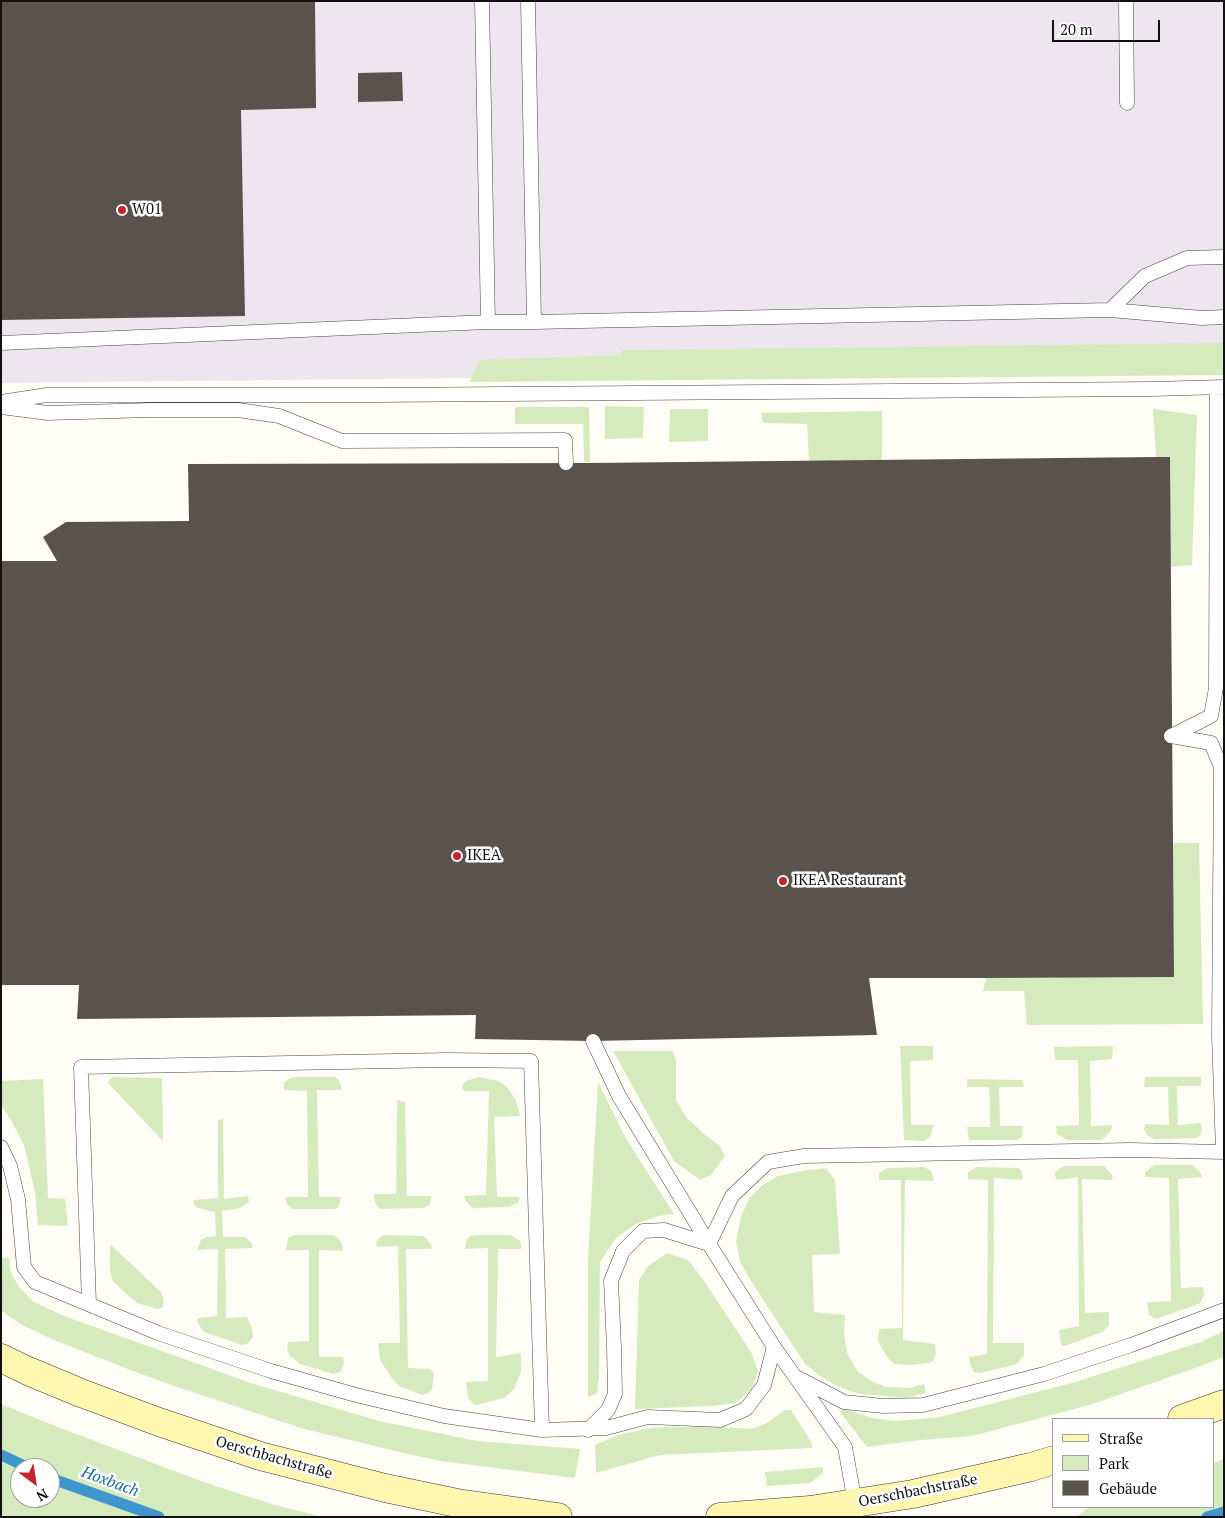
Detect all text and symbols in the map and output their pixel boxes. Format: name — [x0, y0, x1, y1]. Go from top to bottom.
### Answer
scale bar — [1055, 10, 1162, 42]
text: 20 m — [1060, 19, 1093, 39]
place label: W01 — [132, 201, 162, 219]
marker: W01 — [116, 204, 128, 216]
place label: IKEA — [467, 847, 501, 865]
marker: IKEA — [451, 850, 463, 862]
place label: IKEA Restaurant — [793, 872, 903, 890]
marker: IKEA Restaurant — [777, 875, 789, 887]
legend — [1052, 1418, 1215, 1508]
text: Straße — [1099, 1428, 1143, 1448]
street label: Oerschbachstraße — [213, 1433, 335, 1483]
text: Park — [1099, 1453, 1129, 1473]
north arrow — [10, 1458, 60, 1508]
water label: Hoxbach — [79, 1463, 141, 1501]
street label: Oerschbachstraße — [857, 1471, 979, 1511]
text: Gebäude — [1099, 1478, 1157, 1498]
text: N — [33, 1485, 52, 1506]

